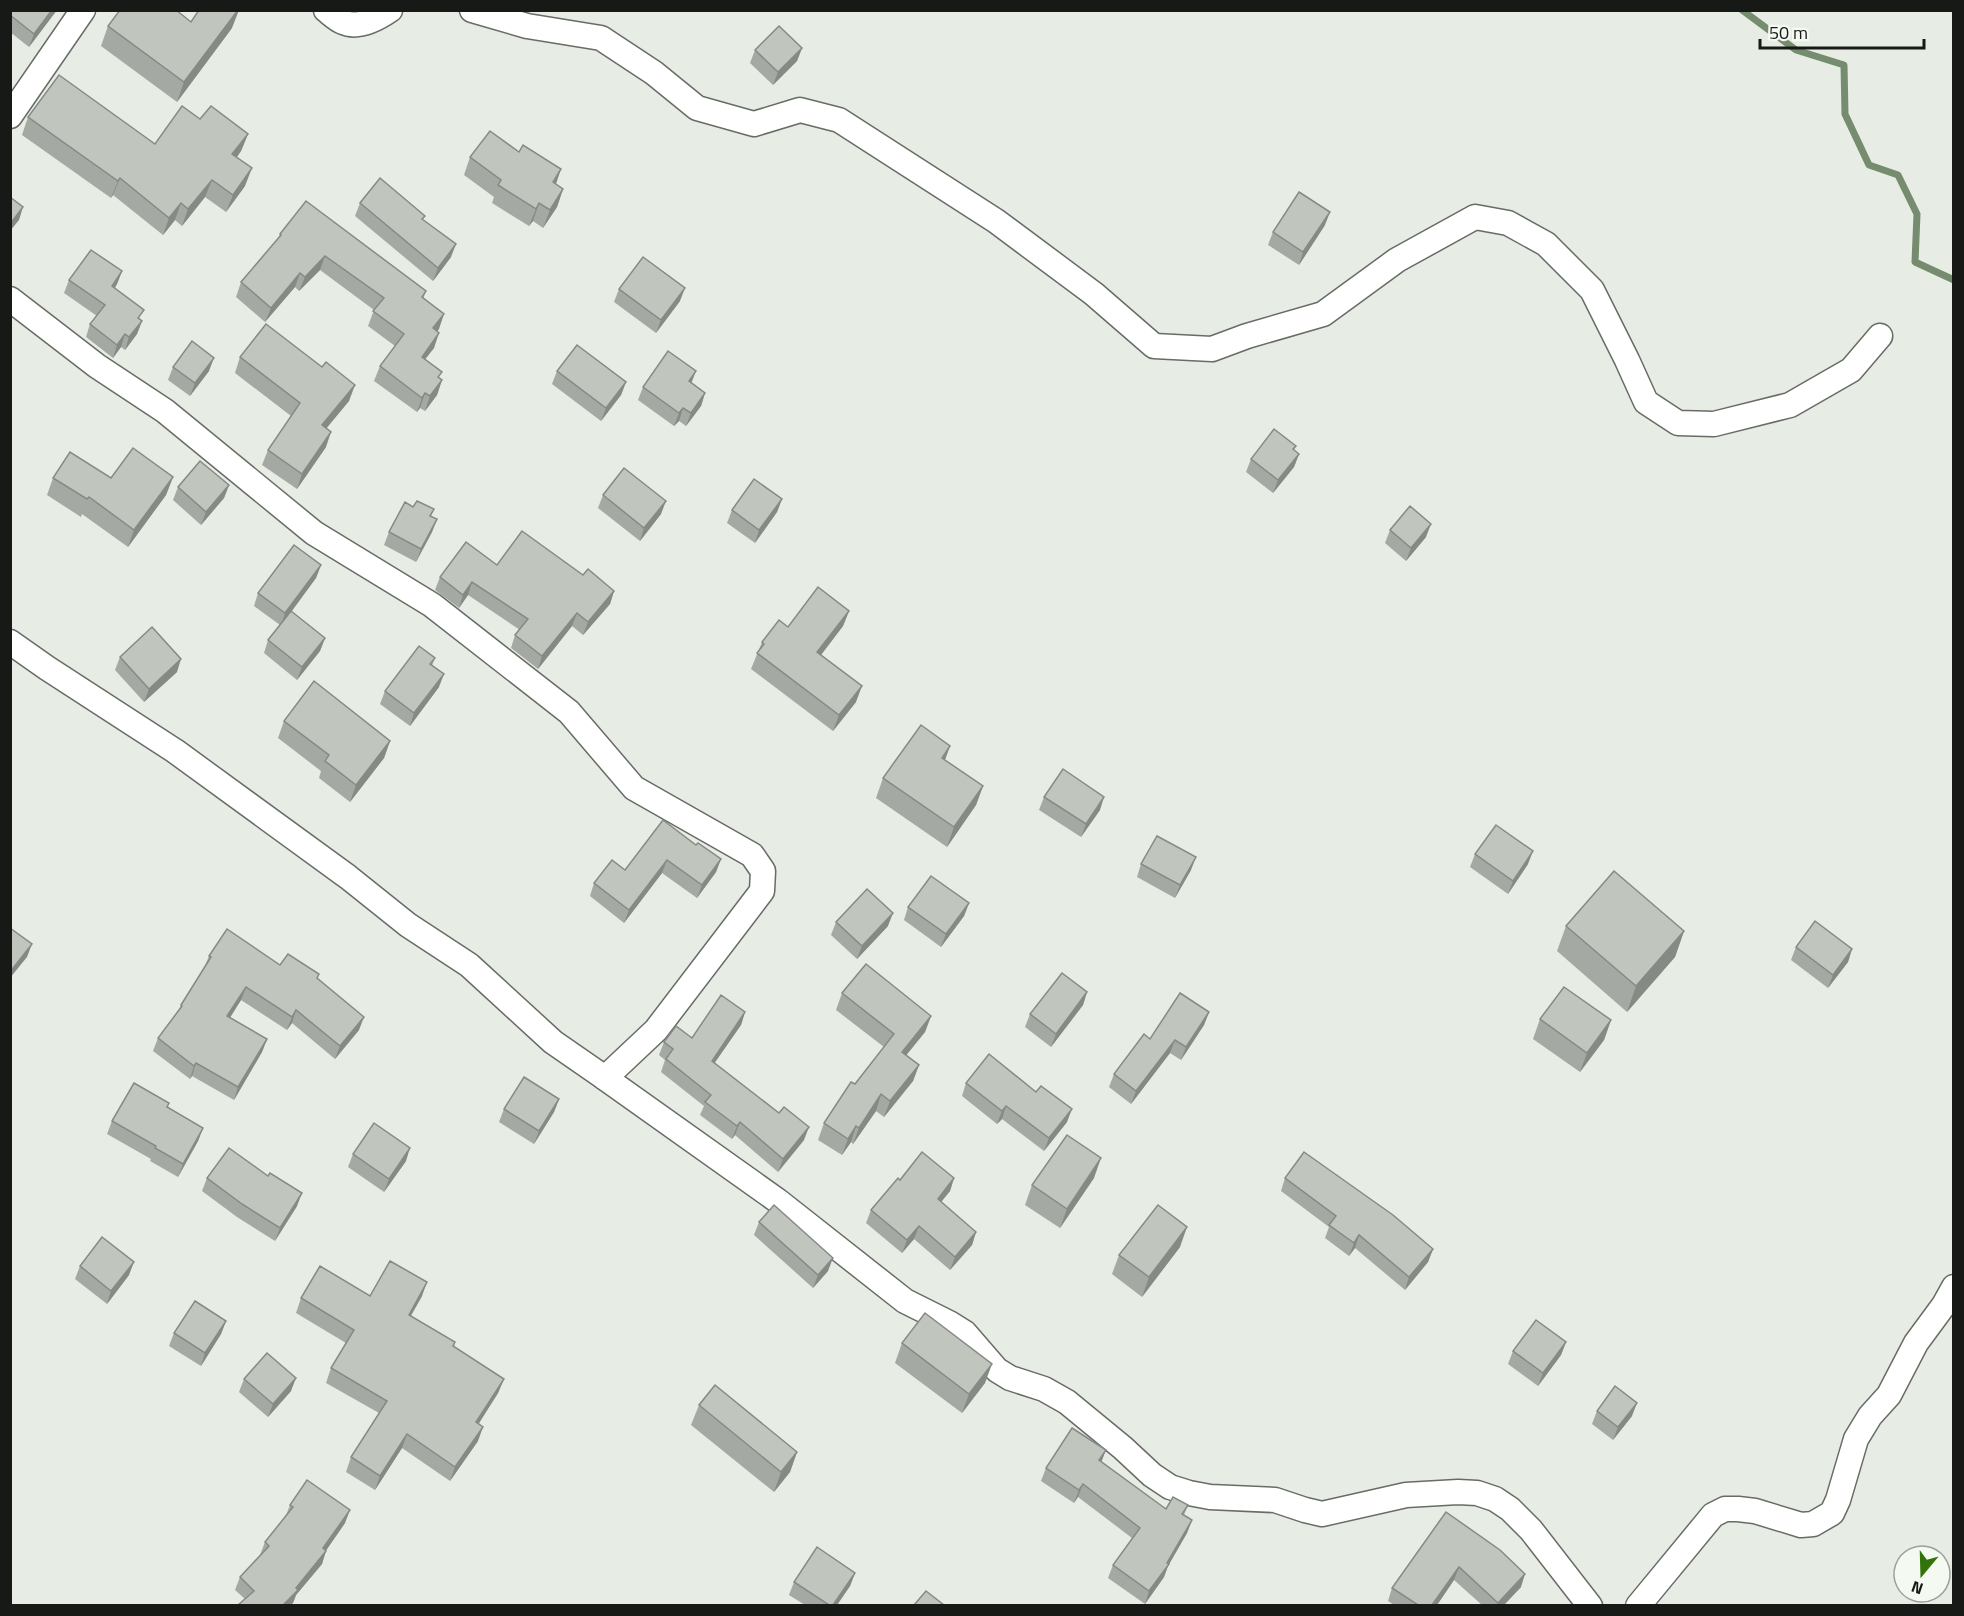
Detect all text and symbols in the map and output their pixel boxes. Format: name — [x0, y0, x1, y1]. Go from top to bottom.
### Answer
scale bar — [1760, 12, 1924, 50]
text: 50 m — [1769, 19, 1808, 46]
north arrow — [1892, 1544, 1952, 1604]
text: N — [1908, 1575, 1926, 1601]

